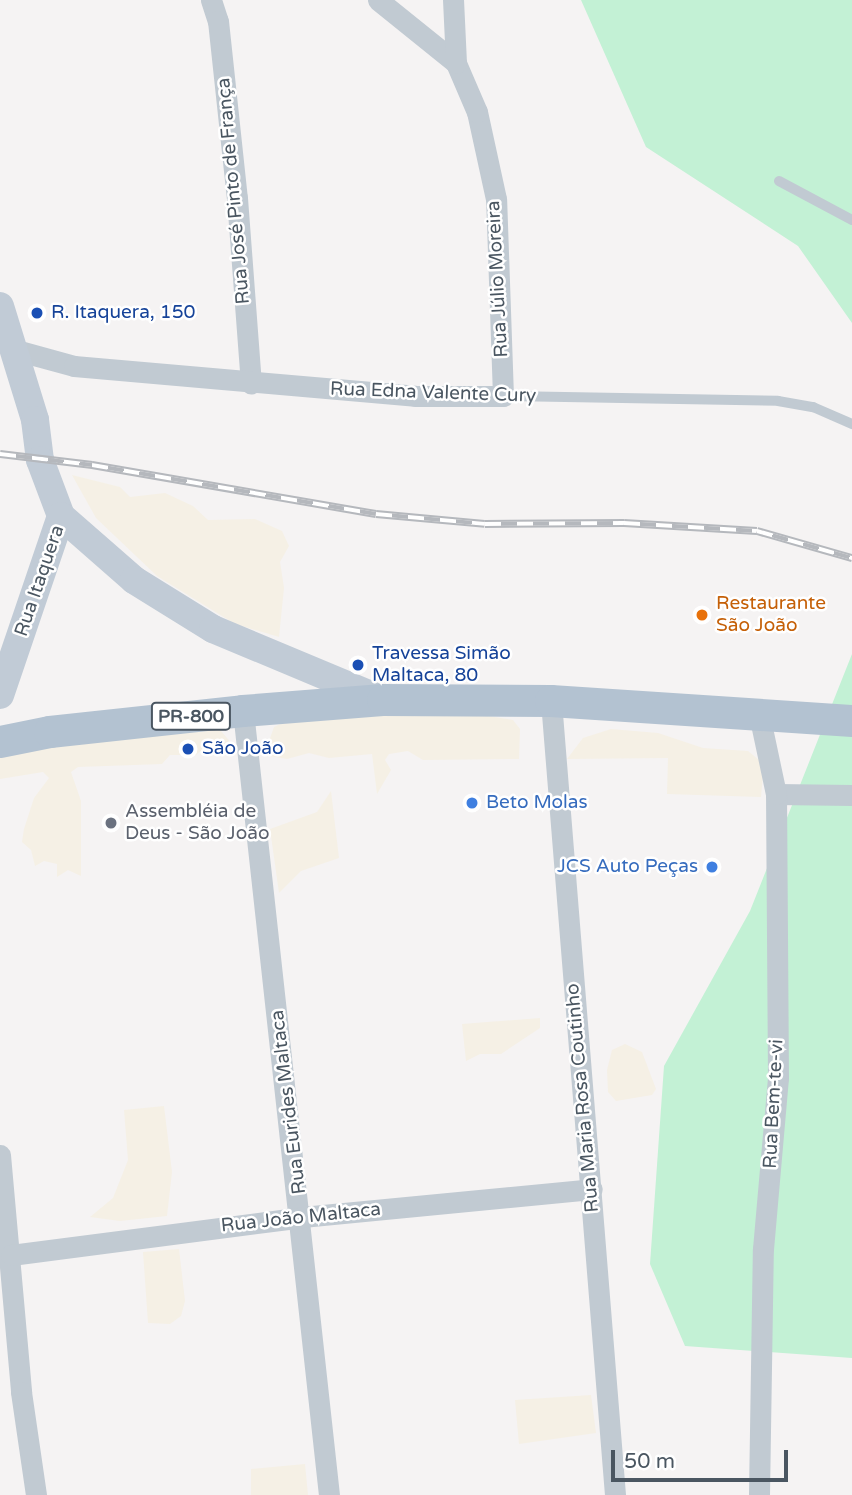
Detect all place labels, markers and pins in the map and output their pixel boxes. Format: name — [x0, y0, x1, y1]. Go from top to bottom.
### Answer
place label: R. Itaquera, 150 — [51, 302, 195, 324]
marker: R. Itaquera, 150 — [29, 305, 45, 321]
place label: Restaurante São João — [716, 593, 826, 637]
marker: Restaurante São João — [694, 607, 710, 623]
place label: Travessa Simão Maltaca, 80 — [372, 643, 511, 687]
marker: Travessa Simão Maltaca, 80 — [350, 657, 366, 673]
place label: São João — [202, 738, 284, 760]
marker: São João — [180, 741, 196, 757]
place label: Beto Molas — [486, 792, 588, 814]
marker: Beto Molas — [464, 795, 480, 811]
place label: Assembléia de Deus - São João — [125, 801, 269, 845]
marker: Assembléia de Deus - São João — [103, 815, 119, 831]
place label: JCS Auto Peças — [557, 856, 698, 878]
marker: JCS Auto Peças — [704, 859, 720, 875]

